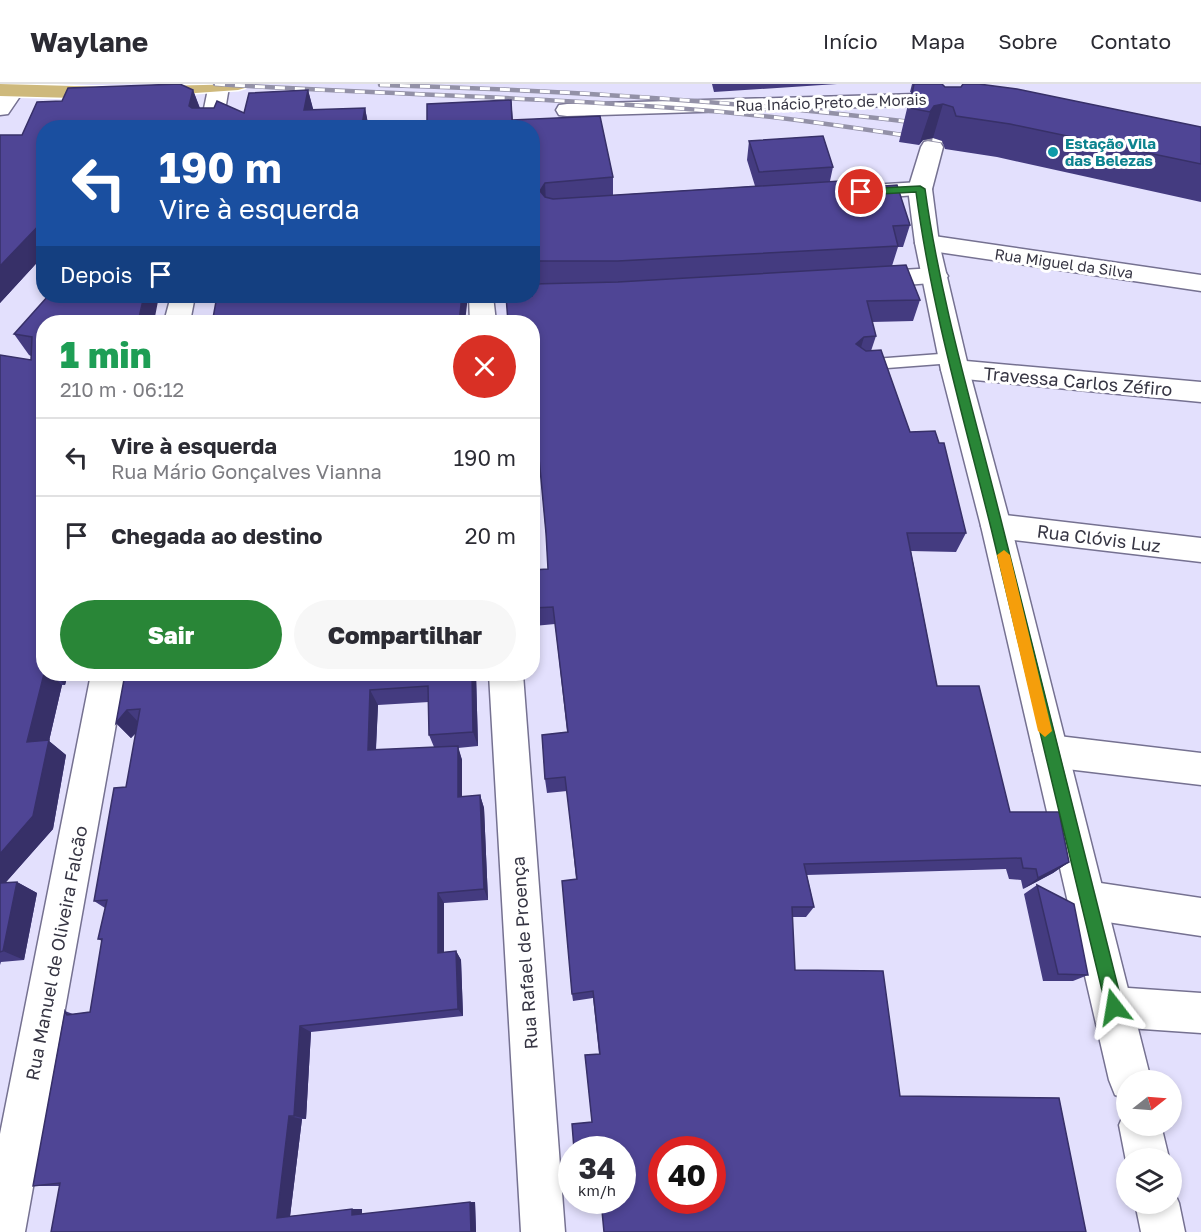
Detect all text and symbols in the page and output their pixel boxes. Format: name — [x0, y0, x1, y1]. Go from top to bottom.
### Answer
text: Waylane — [30, 25, 148, 58]
text: Início — [823, 28, 878, 54]
text: Mapa — [911, 28, 965, 54]
text: Sobre — [998, 28, 1057, 54]
text: Contato — [1090, 28, 1171, 54]
street label: Rua Inácio Preto de Morais — [735, 90, 927, 114]
place label: Estação Vila das Belezas — [1065, 134, 1156, 169]
text: 190 m — [159, 142, 282, 192]
icon: left — [60, 144, 138, 222]
marker: Estação Vila das Belezas — [1046, 145, 1060, 159]
pin — [835, 166, 886, 217]
icon: arrive — [844, 175, 877, 208]
text: Vire à esquerda — [159, 193, 360, 225]
street label: Rua Miguel da Silva — [994, 244, 1134, 282]
icon: arrive — [144, 258, 177, 291]
text: Depois — [60, 261, 132, 288]
text: 1 min — [60, 333, 151, 376]
button: close — [453, 335, 516, 398]
street label: Travessa Carlos Zéfiro — [983, 362, 1173, 400]
text: 210 m · 06:12 — [60, 377, 184, 401]
text: Vire à esquerda — [111, 432, 277, 459]
icon: left — [60, 441, 93, 474]
text: 190 m — [453, 444, 516, 471]
text: Rua Mário Gonçalves Vianna — [111, 459, 382, 483]
icon: arrive — [60, 519, 93, 552]
street label: Rua Clóvis Luz — [1036, 519, 1162, 557]
text: Chegada ao destino — [111, 522, 323, 549]
text: 20 m — [465, 522, 516, 549]
button: Sair — [60, 600, 282, 669]
button: Compartilhar — [294, 600, 516, 669]
street label: Rua Manuel de Oliveira Falcão — [20, 824, 92, 1082]
street label: Rua Rafael de Proença — [506, 856, 542, 1050]
position arrow — [1082, 975, 1146, 1039]
north arrow — [1116, 1070, 1182, 1136]
map controls — [1116, 1070, 1182, 1214]
speed limit sign: 40 — [648, 1136, 726, 1214]
button: layers — [1116, 1148, 1182, 1214]
text: 34 — [578, 1150, 616, 1186]
text: km/h — [578, 1181, 616, 1199]

